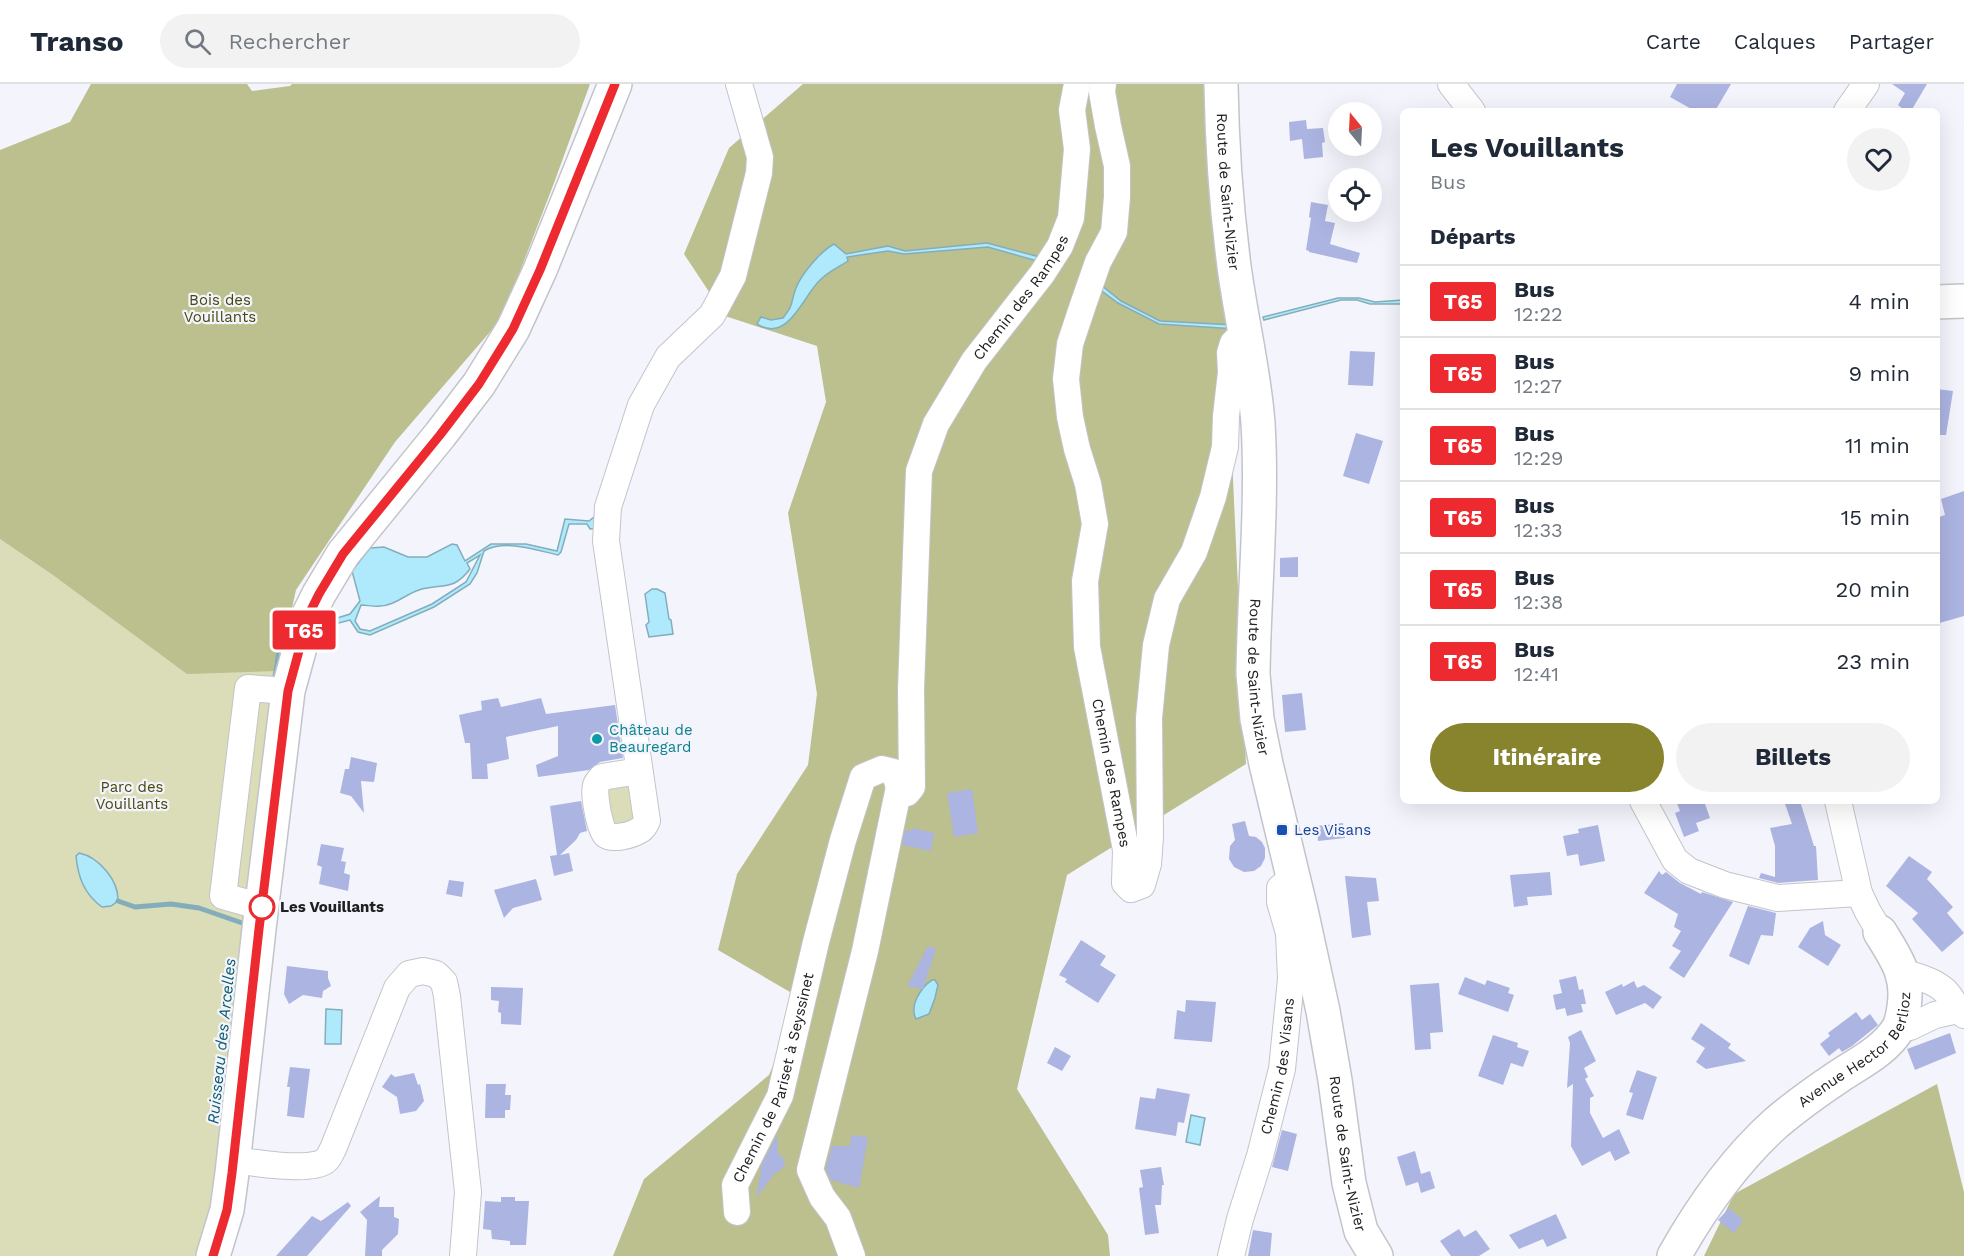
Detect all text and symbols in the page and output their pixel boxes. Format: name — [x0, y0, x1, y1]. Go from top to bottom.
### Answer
search box — [160, 14, 580, 68]
text: Transo — [30, 25, 124, 58]
icon: search — [181, 25, 214, 58]
text: Rechercher — [229, 29, 350, 54]
text: Carte — [1646, 29, 1701, 54]
text: Calques — [1734, 29, 1816, 54]
text: Partager — [1849, 29, 1934, 54]
north arrow — [1328, 102, 1382, 156]
map controls — [1328, 102, 1382, 222]
street label: Route de Saint-Nizier — [1213, 113, 1244, 272]
button: heart — [1847, 128, 1910, 191]
text: Les Vouillants — [1430, 131, 1624, 164]
button: locate — [1328, 168, 1382, 222]
text: Bus — [1430, 170, 1466, 194]
text: Départs — [1430, 224, 1516, 249]
street label: Chemin des Rampes — [969, 233, 1072, 364]
text: Bus — [1514, 277, 1554, 302]
text: T65 — [1444, 289, 1482, 314]
text: 4 min — [1849, 289, 1910, 314]
park label: Bois des Vouillants — [184, 291, 256, 326]
text: 12:22 — [1514, 302, 1563, 326]
text: Bus — [1514, 349, 1554, 374]
text: T65 — [1444, 361, 1482, 386]
text: 9 min — [1848, 361, 1910, 386]
text: 12:27 — [1514, 374, 1562, 398]
text: Bus — [1514, 421, 1554, 446]
text: T65 — [1444, 433, 1482, 458]
text: 11 min — [1845, 433, 1910, 458]
text: 12:29 — [1514, 446, 1563, 470]
text: Bus — [1514, 493, 1554, 518]
text: T65 — [1444, 505, 1482, 530]
text: 15 min — [1841, 505, 1910, 530]
text: 12:33 — [1514, 518, 1563, 542]
text: Bus — [1514, 565, 1554, 590]
text: T65 — [1444, 577, 1482, 602]
text: 20 min — [1836, 577, 1910, 602]
text: 12:38 — [1514, 590, 1563, 614]
street label: Route de Saint-Nizier — [1244, 598, 1273, 757]
line badge: T65 — [270, 610, 338, 650]
text: T65 — [285, 618, 323, 643]
text: Bus — [1514, 637, 1554, 662]
text: T65 — [1444, 649, 1482, 674]
text: 23 min — [1836, 649, 1910, 674]
text: 12:41 — [1514, 662, 1559, 686]
street label: Chemin des Rampes — [1088, 697, 1134, 849]
place label: Château de Beauregard — [609, 721, 693, 756]
button: Itinéraire — [1430, 723, 1664, 792]
button: Billets — [1676, 723, 1910, 792]
marker: Château de Beauregard — [590, 732, 604, 746]
park label: Parc des Vouillants — [96, 778, 168, 813]
place label: Les Visans — [1294, 821, 1371, 839]
marker: Les Visans — [1275, 823, 1289, 837]
marker: Les Vouillants — [249, 894, 275, 920]
place label: Les Vouillants — [280, 898, 384, 916]
water label: Ruisseau des Arcelles — [203, 957, 240, 1125]
street label: Chemin de Pariset à Seyssinet — [729, 970, 818, 1186]
street label: Avenue Hector Berlioz — [1794, 992, 1914, 1111]
street label: Chemin des Visans — [1257, 997, 1298, 1137]
street label: Route de Saint-Nizier — [1326, 1075, 1370, 1234]

